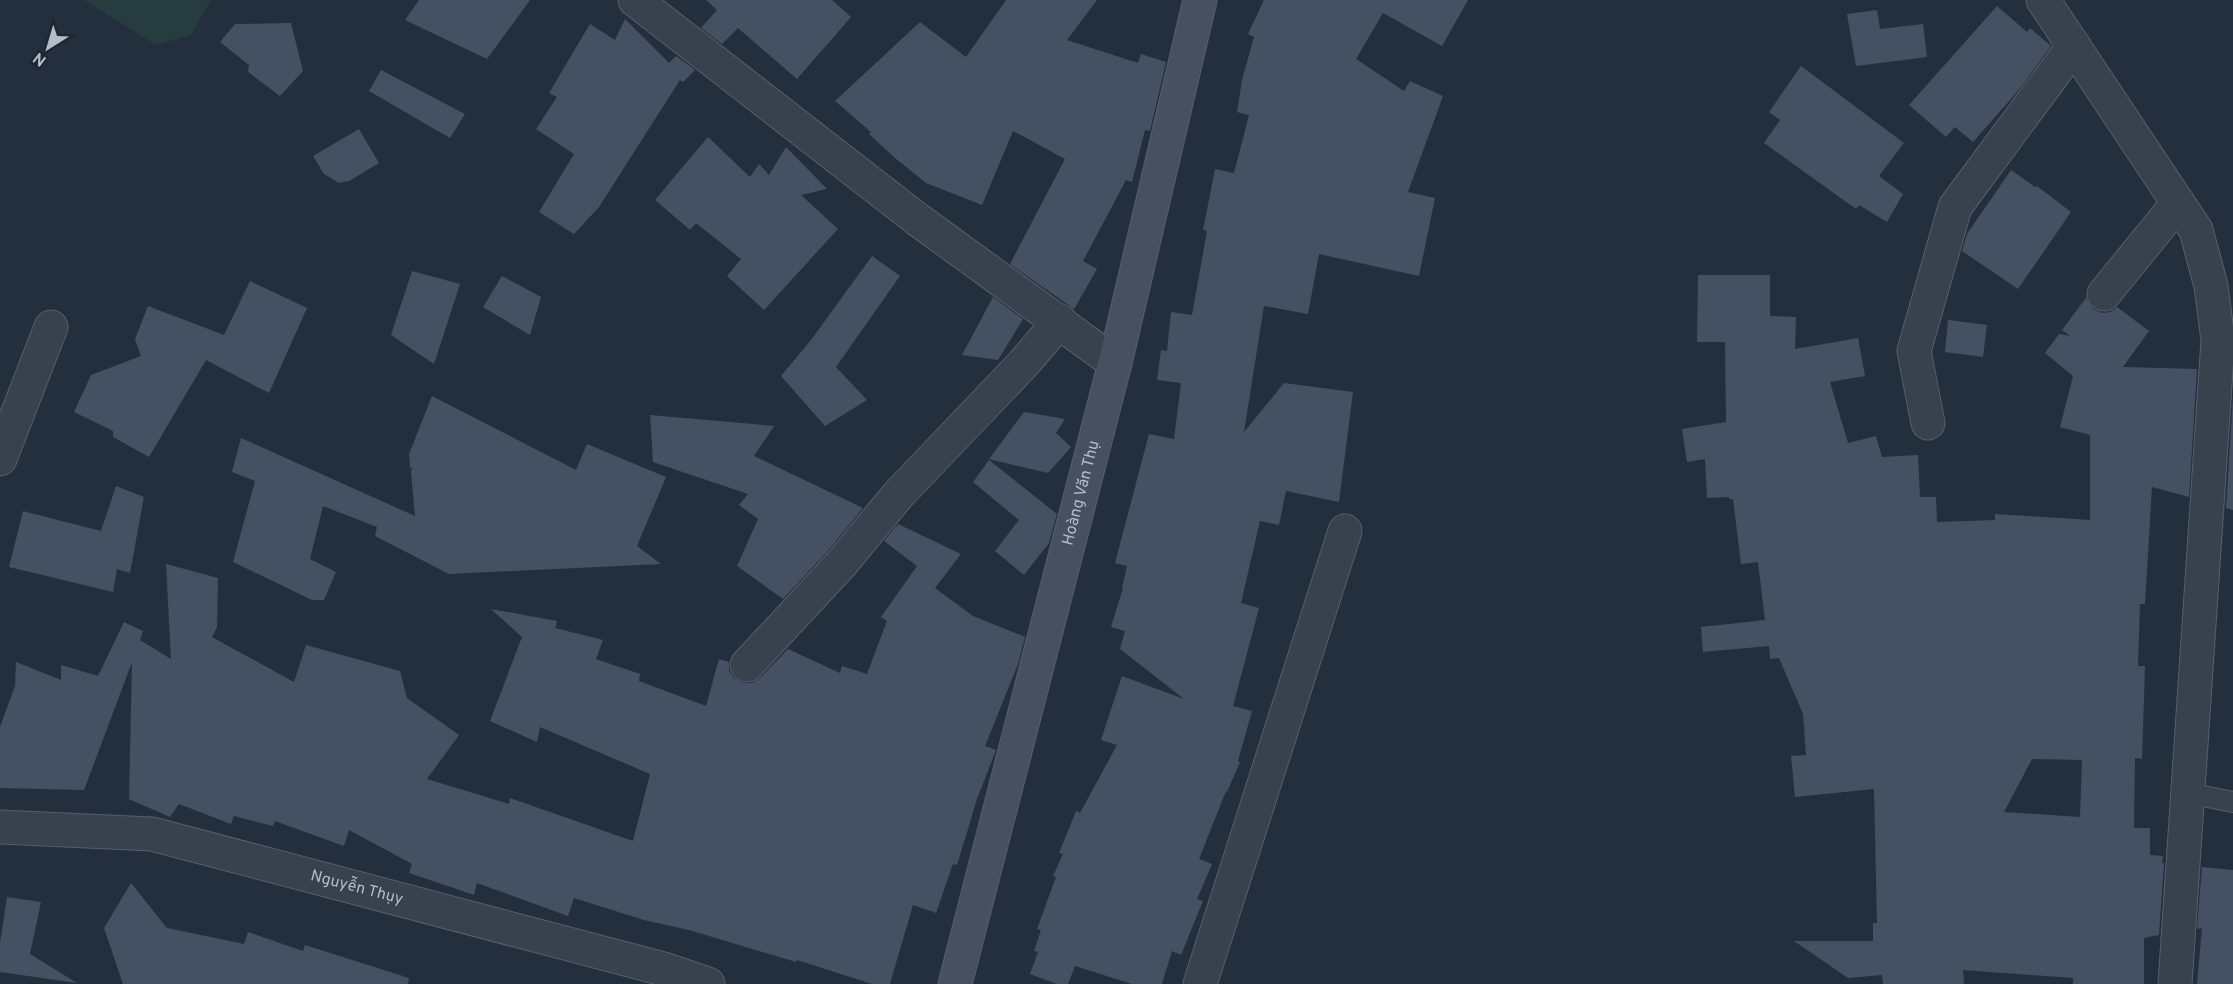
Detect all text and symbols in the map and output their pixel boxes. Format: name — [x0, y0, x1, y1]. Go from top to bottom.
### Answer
north arrow — [18, 18, 78, 78]
text: N — [30, 47, 51, 70]
street label: Hoàng Văn Thụ — [1058, 438, 1105, 548]
street label: Nguyễn Thụy — [308, 866, 405, 910]

